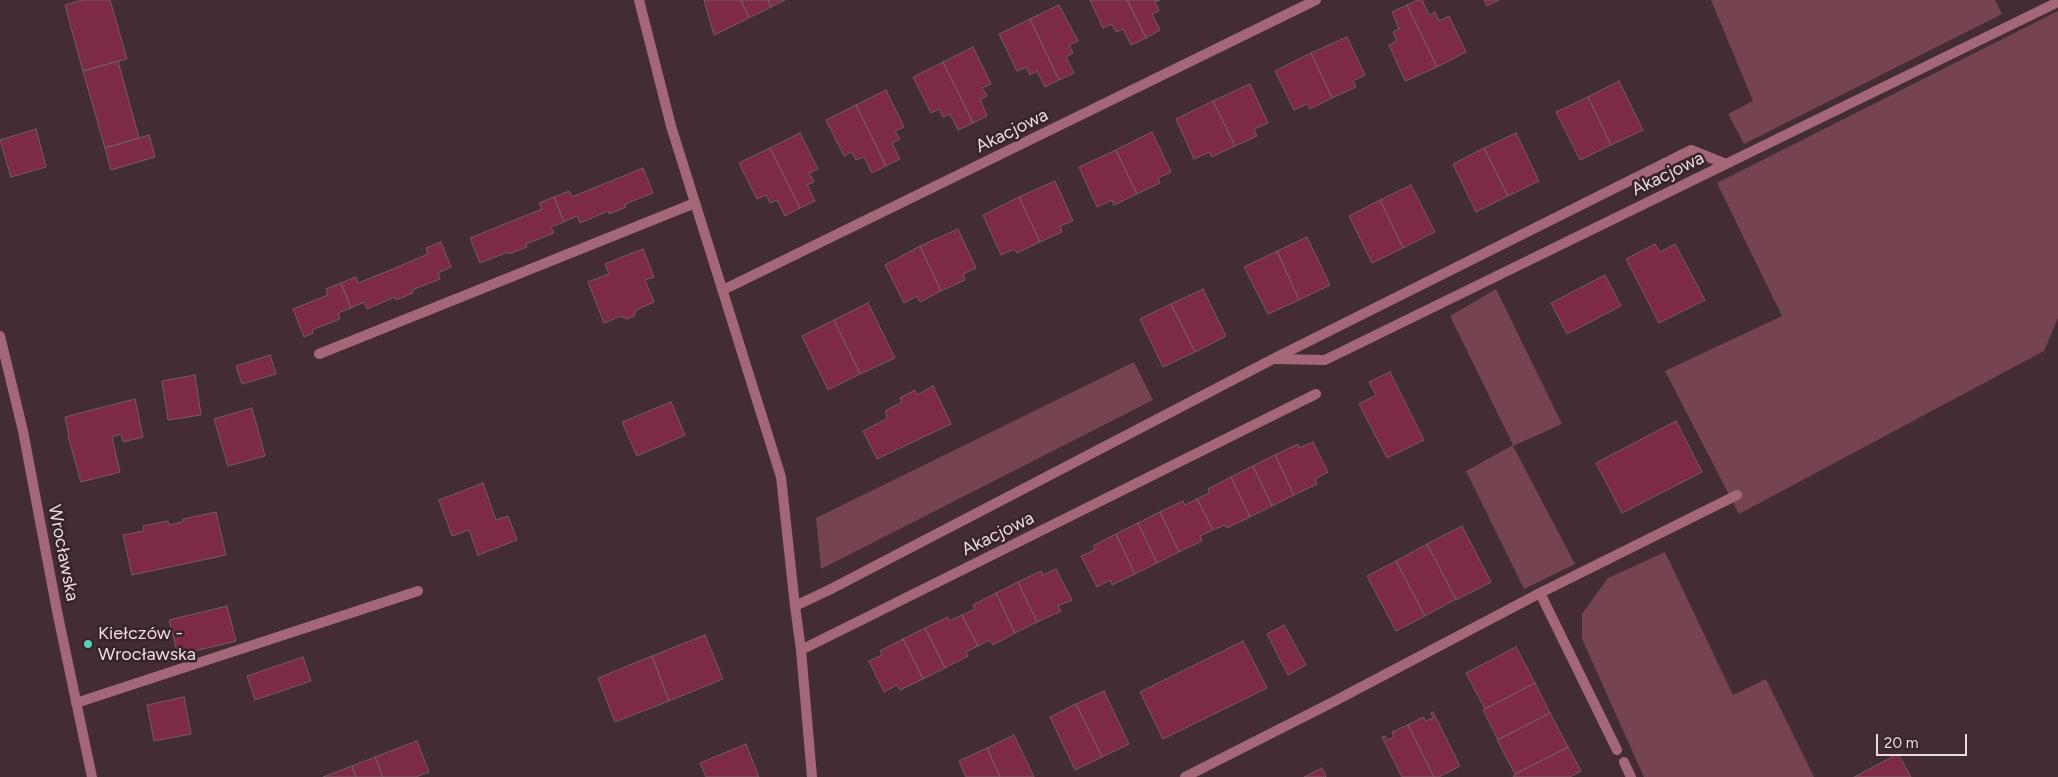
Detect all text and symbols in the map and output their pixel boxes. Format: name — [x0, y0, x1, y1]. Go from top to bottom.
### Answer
street label: Akacjowa — [972, 104, 1052, 158]
street label: Akacjowa — [1628, 147, 1708, 201]
street label: Wrocławska — [43, 503, 83, 603]
street label: Akacjowa — [958, 507, 1038, 561]
place label: Kiełczów - Wrocławska — [98, 623, 196, 666]
marker: Kiełczów - Wrocławska — [82, 638, 94, 650]
scale bar — [1878, 724, 1969, 756]
text: 20 m — [1884, 734, 1918, 752]

